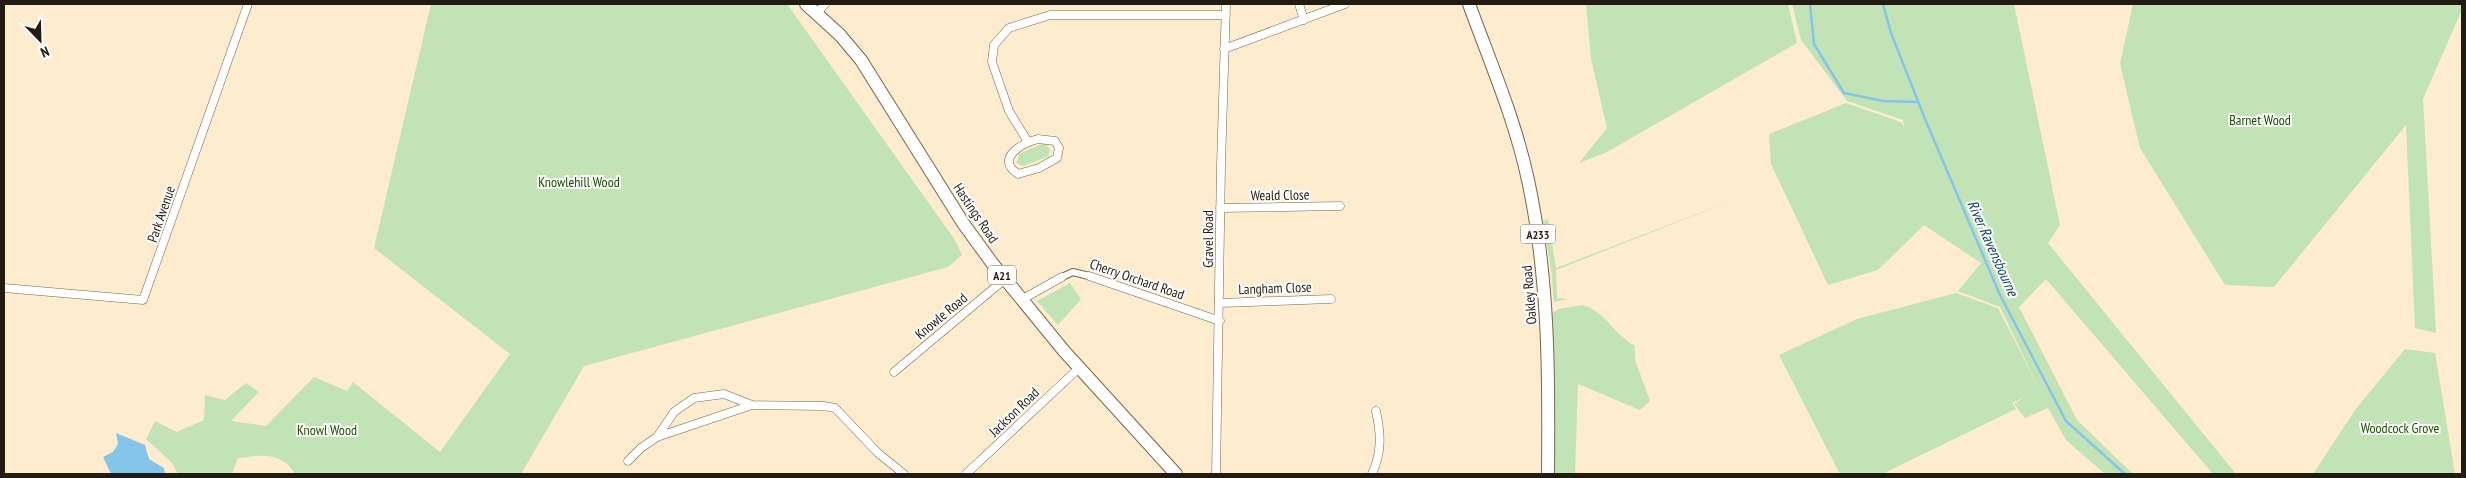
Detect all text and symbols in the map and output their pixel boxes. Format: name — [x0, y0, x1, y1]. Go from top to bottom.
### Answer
north arrow — [15, 15, 65, 65]
text: N — [38, 42, 52, 62]
park label: Barnet Wood — [2229, 111, 2291, 129]
park label: Knowlehill Wood — [538, 173, 620, 191]
street label: Hastings Road — [949, 180, 1003, 246]
street label: Park Avenue — [143, 183, 179, 245]
street label: Weald Close — [1250, 185, 1310, 205]
water label: River Ravensbourne — [1963, 197, 2023, 300]
street label: Gravel Road — [1199, 210, 1217, 268]
road number: A233 — [1520, 224, 1556, 243]
street label: Cherry Orchard Road — [1087, 254, 1187, 304]
street label: Oakley Road — [1517, 265, 1541, 325]
road number: A21 — [988, 266, 1016, 284]
street label: Langham Close — [1238, 278, 1312, 298]
street label: Knowle Road — [911, 289, 971, 343]
street label: Jackson Road — [984, 384, 1043, 441]
park label: Woodcock Grove — [2361, 419, 2440, 437]
park label: Knowl Wood — [297, 421, 357, 439]

